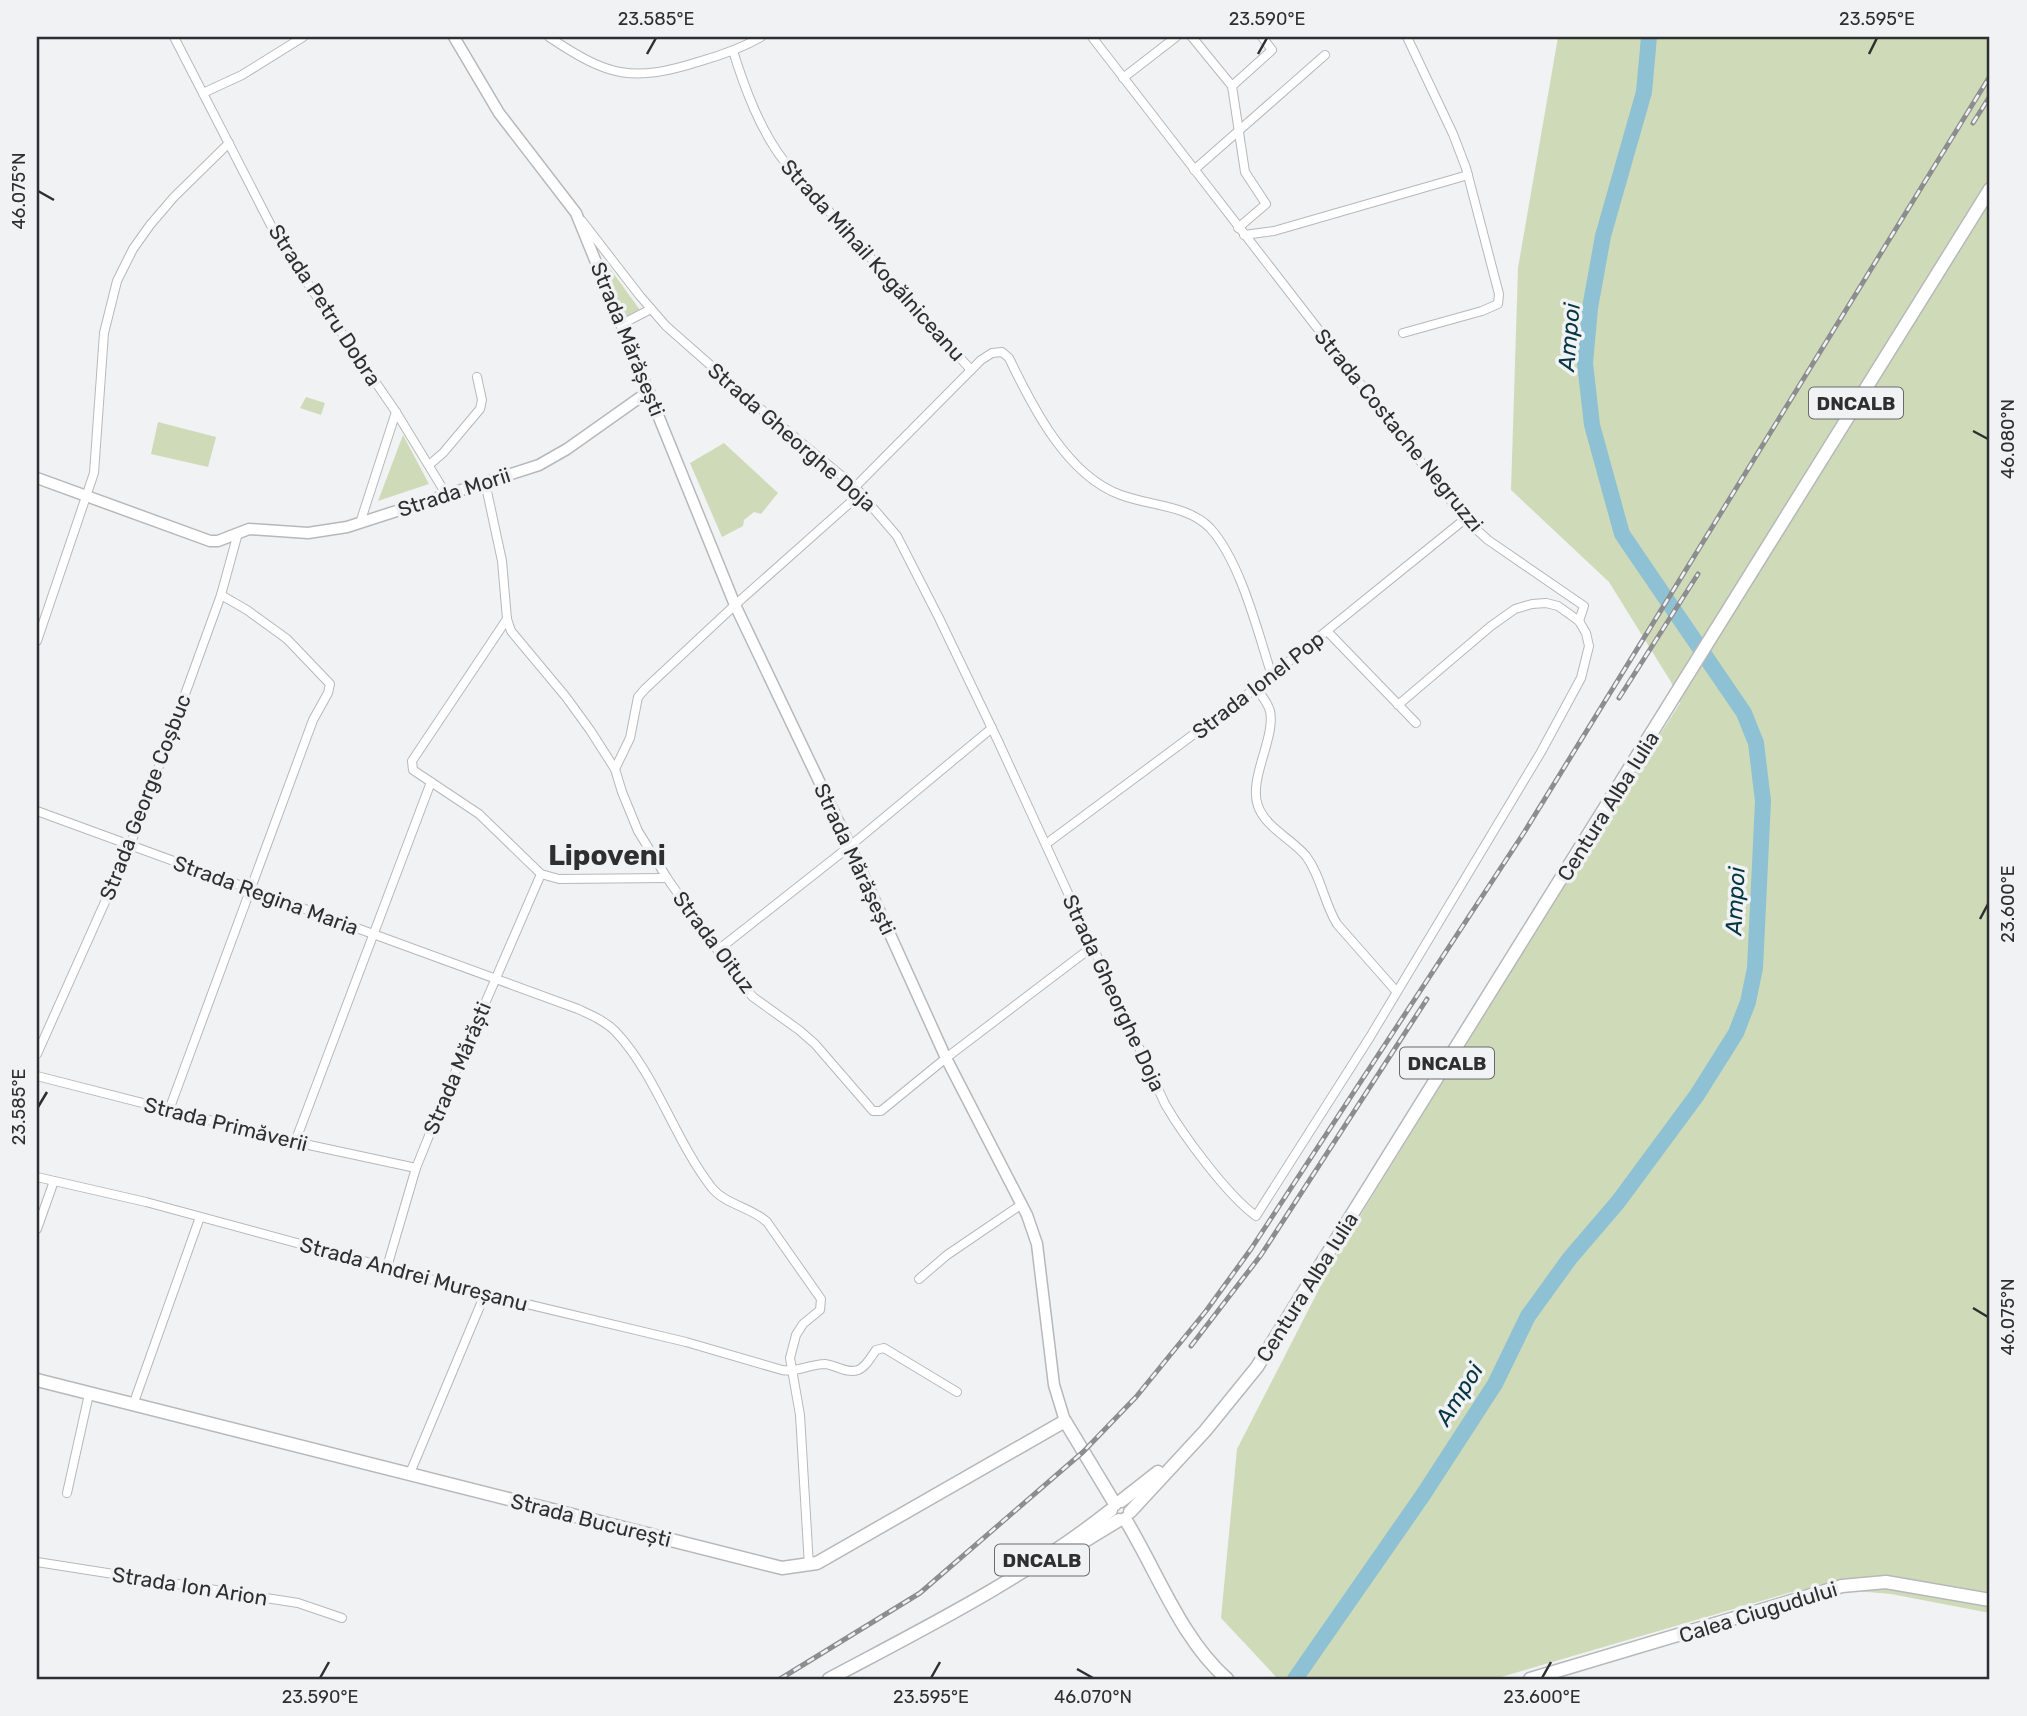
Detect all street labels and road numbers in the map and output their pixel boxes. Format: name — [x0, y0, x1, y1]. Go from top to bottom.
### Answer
street label: Strada Mihail Kogălniceanu — [776, 154, 970, 366]
street label: Strada Petru Dobra — [263, 220, 387, 390]
street label: Strada Mărășești — [586, 258, 670, 420]
street label: Strada Costache Negruzzi — [1309, 324, 1489, 536]
street label: Strada Gheorghe Doja — [703, 357, 881, 517]
road number: DNCALB — [1809, 388, 1903, 418]
street label: Strada Morii — [395, 462, 513, 522]
street label: Strada Ionel Pop — [1187, 626, 1329, 744]
street label: Strada George Coșbuc — [94, 690, 196, 904]
street label: Centura Alba Iulia — [1552, 727, 1664, 885]
street label: Strada Mărășești — [809, 779, 901, 939]
street label: Strada Regina Maria — [170, 850, 362, 940]
street label: Strada Oituz — [668, 886, 760, 998]
street label: Strada Gheorghe Doja — [1057, 891, 1171, 1095]
street label: Strada Mărăști — [418, 998, 496, 1138]
road number: DNCALB — [1400, 1048, 1494, 1078]
street label: Strada Primăverii — [142, 1092, 310, 1156]
street label: Centura Alba Iulia — [1251, 1208, 1363, 1366]
street label: Strada Andrei Mureșanu — [297, 1232, 531, 1316]
street label: Strada București — [508, 1488, 674, 1552]
road number: DNCALB — [995, 1544, 1089, 1576]
street label: Strada Ion Arion — [111, 1561, 269, 1611]
street label: Calea Ciugudului — [1676, 1576, 1840, 1648]

